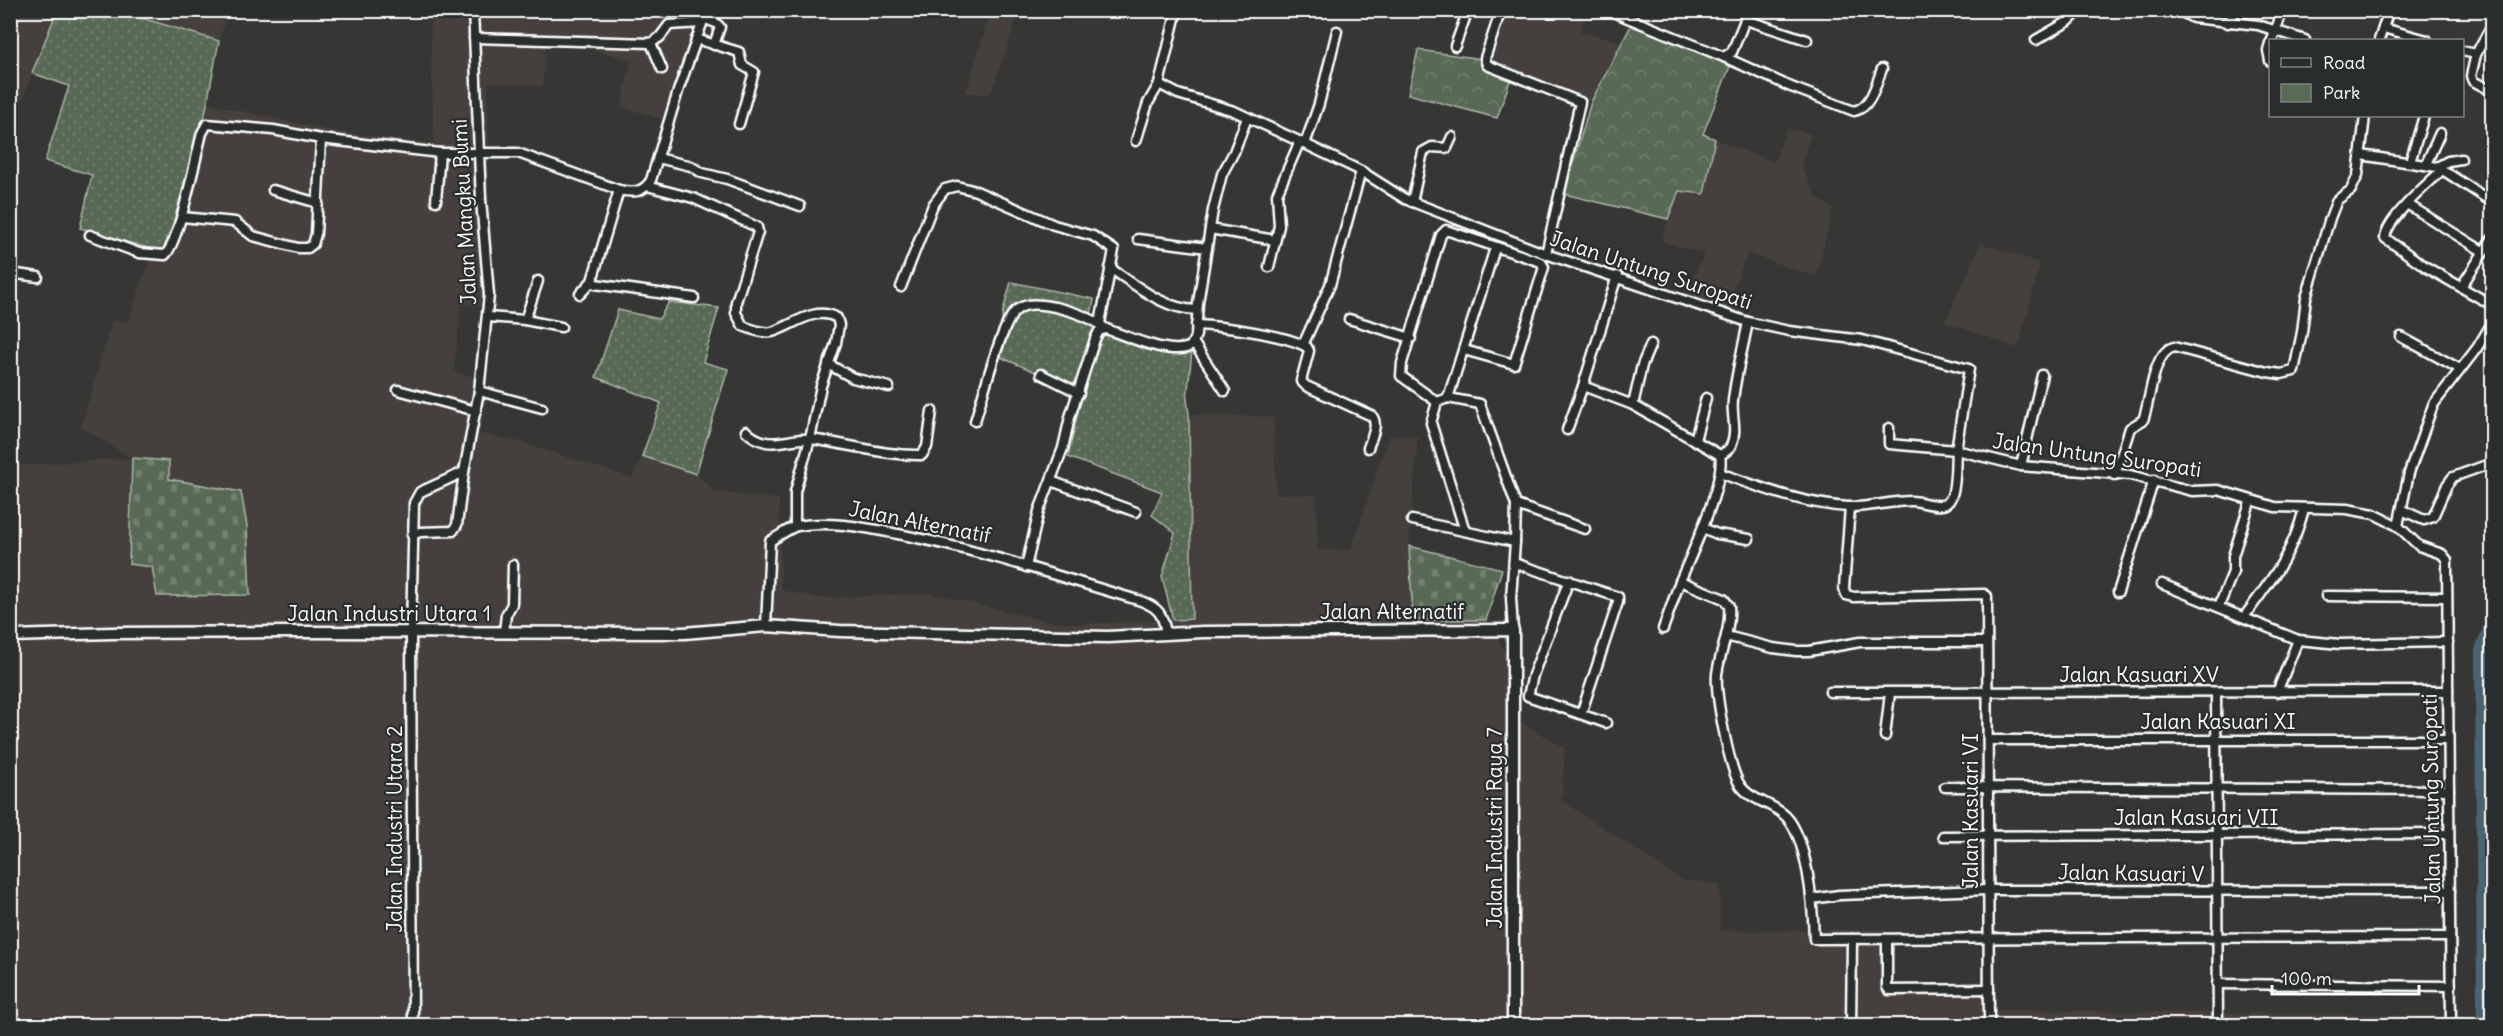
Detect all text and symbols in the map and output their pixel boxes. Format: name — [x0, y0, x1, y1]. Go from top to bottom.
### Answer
legend — [2269, 39, 2464, 117]
text: Road — [2323, 51, 2366, 74]
text: Park — [2323, 81, 2360, 104]
street label: Jalan Mangku Bumi — [446, 118, 482, 306]
street label: Jalan Untung Suropati — [1547, 225, 1755, 315]
street label: Jalan Untung Suropati — [1991, 427, 2203, 483]
street label: Jalan Alternatif — [847, 495, 994, 549]
street label: Jalan Alternatif — [1320, 598, 1465, 625]
street label: Jalan Industri Utara 1 — [287, 600, 491, 627]
street label: Jalan Kasuari XV — [2059, 661, 2219, 688]
street label: Jalan Untung Suropati — [2416, 693, 2446, 905]
street label: Jalan Kasuari XI — [2140, 708, 2296, 735]
street label: Jalan Industri Utara 2 — [381, 725, 408, 933]
street label: Jalan Industri Raya 7 — [1481, 727, 1508, 929]
street label: Jalan Kasuari VI — [1957, 733, 1984, 889]
street label: Jalan Kasuari VII — [2114, 804, 2278, 831]
street label: Jalan Kasuari V — [2058, 858, 2204, 888]
scale bar — [2272, 958, 2419, 996]
text: 100 m — [2281, 967, 2332, 990]

